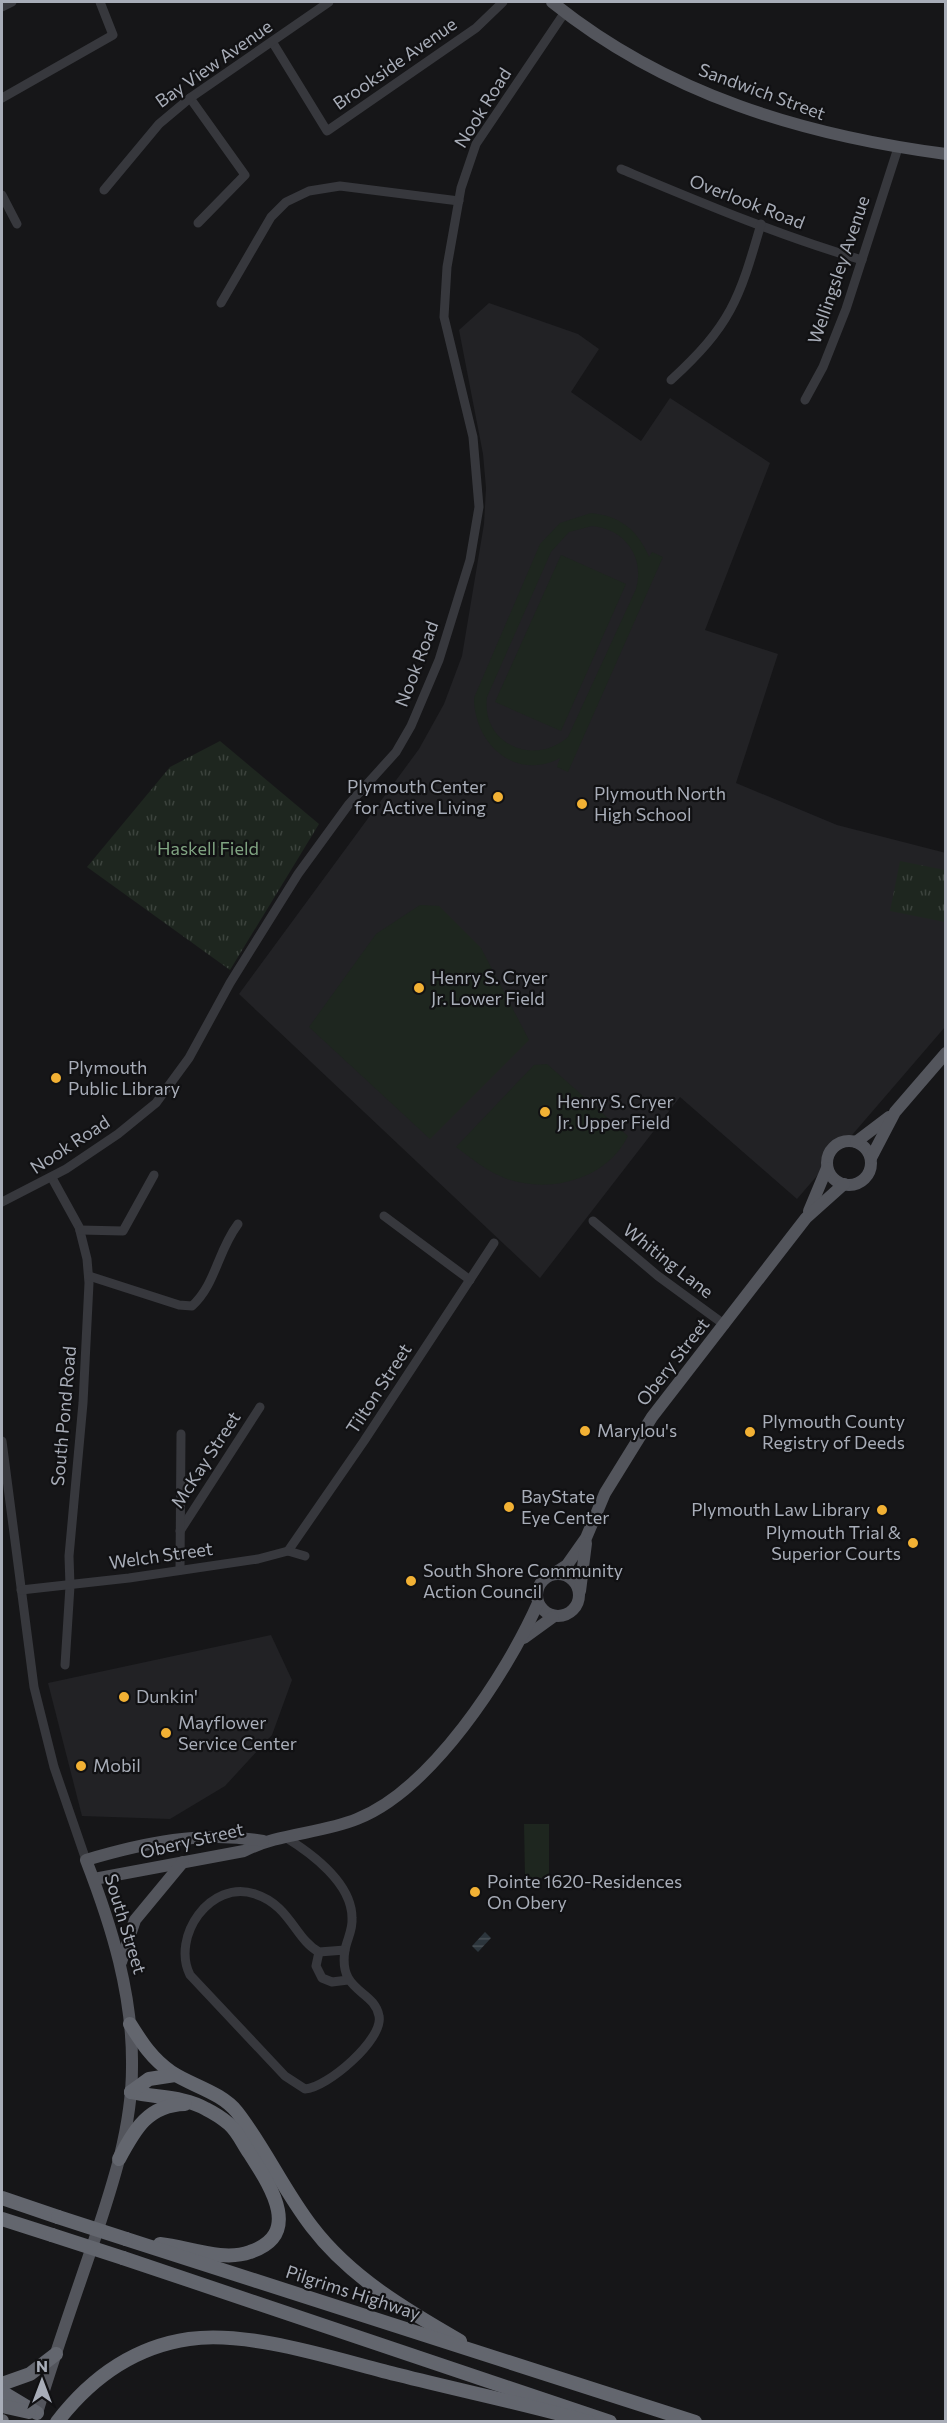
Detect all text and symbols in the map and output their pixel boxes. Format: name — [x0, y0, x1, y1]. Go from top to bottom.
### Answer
street label: Brookside Avenue — [328, 12, 461, 114]
street label: Bay View Avenue — [151, 15, 276, 112]
street label: Sandwich Street — [696, 58, 829, 124]
street label: Nook Road — [449, 63, 515, 152]
street label: Overlook Road — [687, 169, 808, 233]
street label: Wellingsley Avenue — [802, 193, 874, 347]
street label: Nook Road — [390, 618, 443, 710]
place label: Plymouth Center for Active Living — [347, 775, 486, 818]
place label: Plymouth North High School — [594, 782, 726, 825]
marker: Plymouth Center for Active Living — [491, 790, 505, 804]
marker: Plymouth North High School — [575, 797, 589, 811]
park label: Haskell Field — [157, 837, 259, 859]
place label: Henry S. Cryer Jr. Lower Field — [431, 966, 548, 1009]
marker: Henry S. Cryer Jr. Lower Field — [412, 981, 426, 995]
place label: Plymouth Public Library — [68, 1056, 180, 1099]
marker: Plymouth Public Library — [49, 1071, 63, 1085]
place label: Henry S. Cryer Jr. Upper Field — [557, 1090, 674, 1133]
marker: Henry S. Cryer Jr. Upper Field — [538, 1105, 552, 1119]
street label: Nook Road — [26, 1110, 113, 1178]
street label: Whiting Lane — [619, 1218, 718, 1302]
street label: Obery Street — [631, 1313, 713, 1410]
street label: Tilton Street — [341, 1339, 416, 1438]
street label: South Pond Road — [46, 1345, 80, 1487]
street label: McKay Street — [166, 1407, 245, 1512]
place label: Plymouth County Registry of Deeds — [762, 1410, 905, 1453]
place label: Marylou's — [597, 1419, 677, 1441]
marker: Marylou's — [578, 1424, 592, 1438]
marker: Plymouth County Registry of Deeds — [743, 1425, 757, 1439]
place label: BayState Eye Center — [521, 1485, 609, 1528]
place label: Plymouth Law Library — [691, 1498, 870, 1520]
marker: BayState Eye Center — [502, 1500, 516, 1514]
marker: Plymouth Law Library — [875, 1503, 889, 1517]
place label: Plymouth Trial & Superior Courts — [766, 1521, 901, 1564]
marker: Plymouth Trial & Superior Courts — [906, 1536, 920, 1550]
street label: Welch Street — [107, 1537, 214, 1573]
place label: South Shore Community Action Council — [423, 1559, 623, 1602]
marker: South Shore Community Action Council — [404, 1574, 418, 1588]
place label: Dunkin' — [136, 1685, 198, 1707]
marker: Dunkin' — [117, 1690, 131, 1704]
place label: Mayflower Service Center — [178, 1711, 297, 1754]
marker: Mayflower Service Center — [159, 1726, 173, 1740]
place label: Mobil — [93, 1754, 141, 1776]
marker: Mobil — [74, 1759, 88, 1773]
street label: Obery Street — [138, 1817, 246, 1863]
place label: Pointe 1620-Residences On Obery — [487, 1870, 682, 1913]
street label: South Street — [100, 1871, 152, 1976]
marker: Pointe 1620-Residences On Obery — [468, 1885, 482, 1899]
street label: Pilgrims Highway — [283, 2260, 423, 2324]
north arrow — [12, 2351, 72, 2411]
text: N — [36, 2356, 48, 2375]

